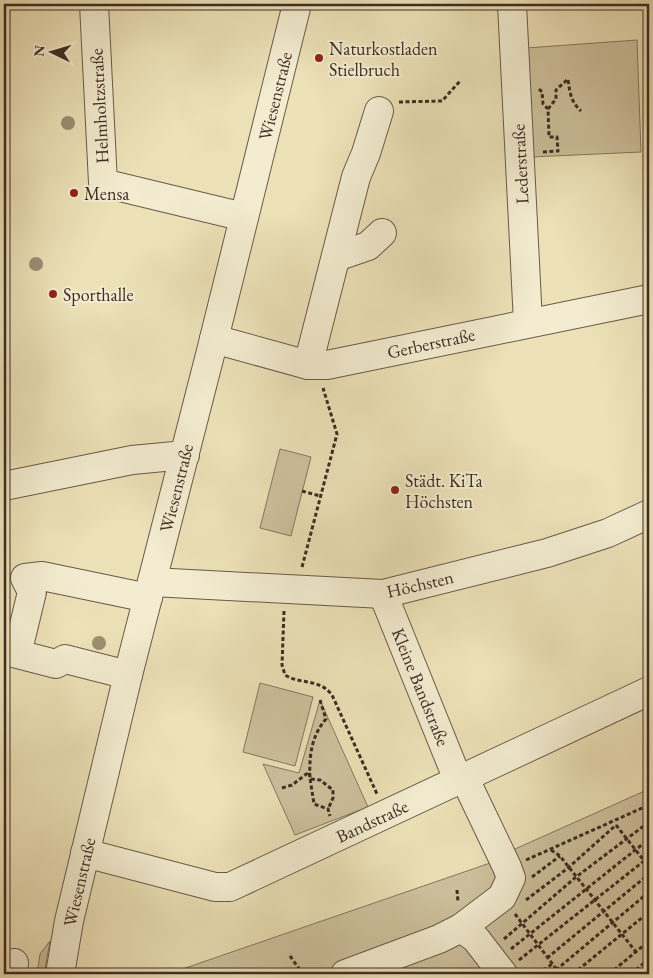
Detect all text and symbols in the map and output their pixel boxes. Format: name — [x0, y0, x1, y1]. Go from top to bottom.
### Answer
north arrow — [28, 28, 78, 78]
place label: Naturkostladen Stielbruch — [329, 37, 438, 81]
text: N — [30, 44, 49, 57]
street label: Helmholtzstraße — [84, 48, 114, 164]
street label: Wiesenstraße — [253, 49, 297, 143]
marker: Naturkostladen Stielbruch — [313, 52, 325, 64]
street label: Lederstraße — [506, 123, 534, 205]
place label: Mensa — [84, 182, 130, 205]
marker: Mensa — [68, 187, 80, 199]
place label: Sporthalle — [63, 283, 133, 306]
marker: Sporthalle — [47, 288, 59, 300]
street label: Gerberstraße — [385, 322, 477, 364]
street label: Wiesenstraße — [154, 441, 198, 535]
place label: Städt. KiTa Höchsten — [405, 469, 484, 513]
marker: Städt. KiTa Höchsten — [389, 484, 401, 496]
street label: Höchsten — [384, 565, 456, 603]
street label: Kleine Bandstraße — [387, 625, 455, 749]
street label: Bandstraße — [332, 794, 412, 848]
street label: Wiesenstraße — [58, 835, 100, 929]

